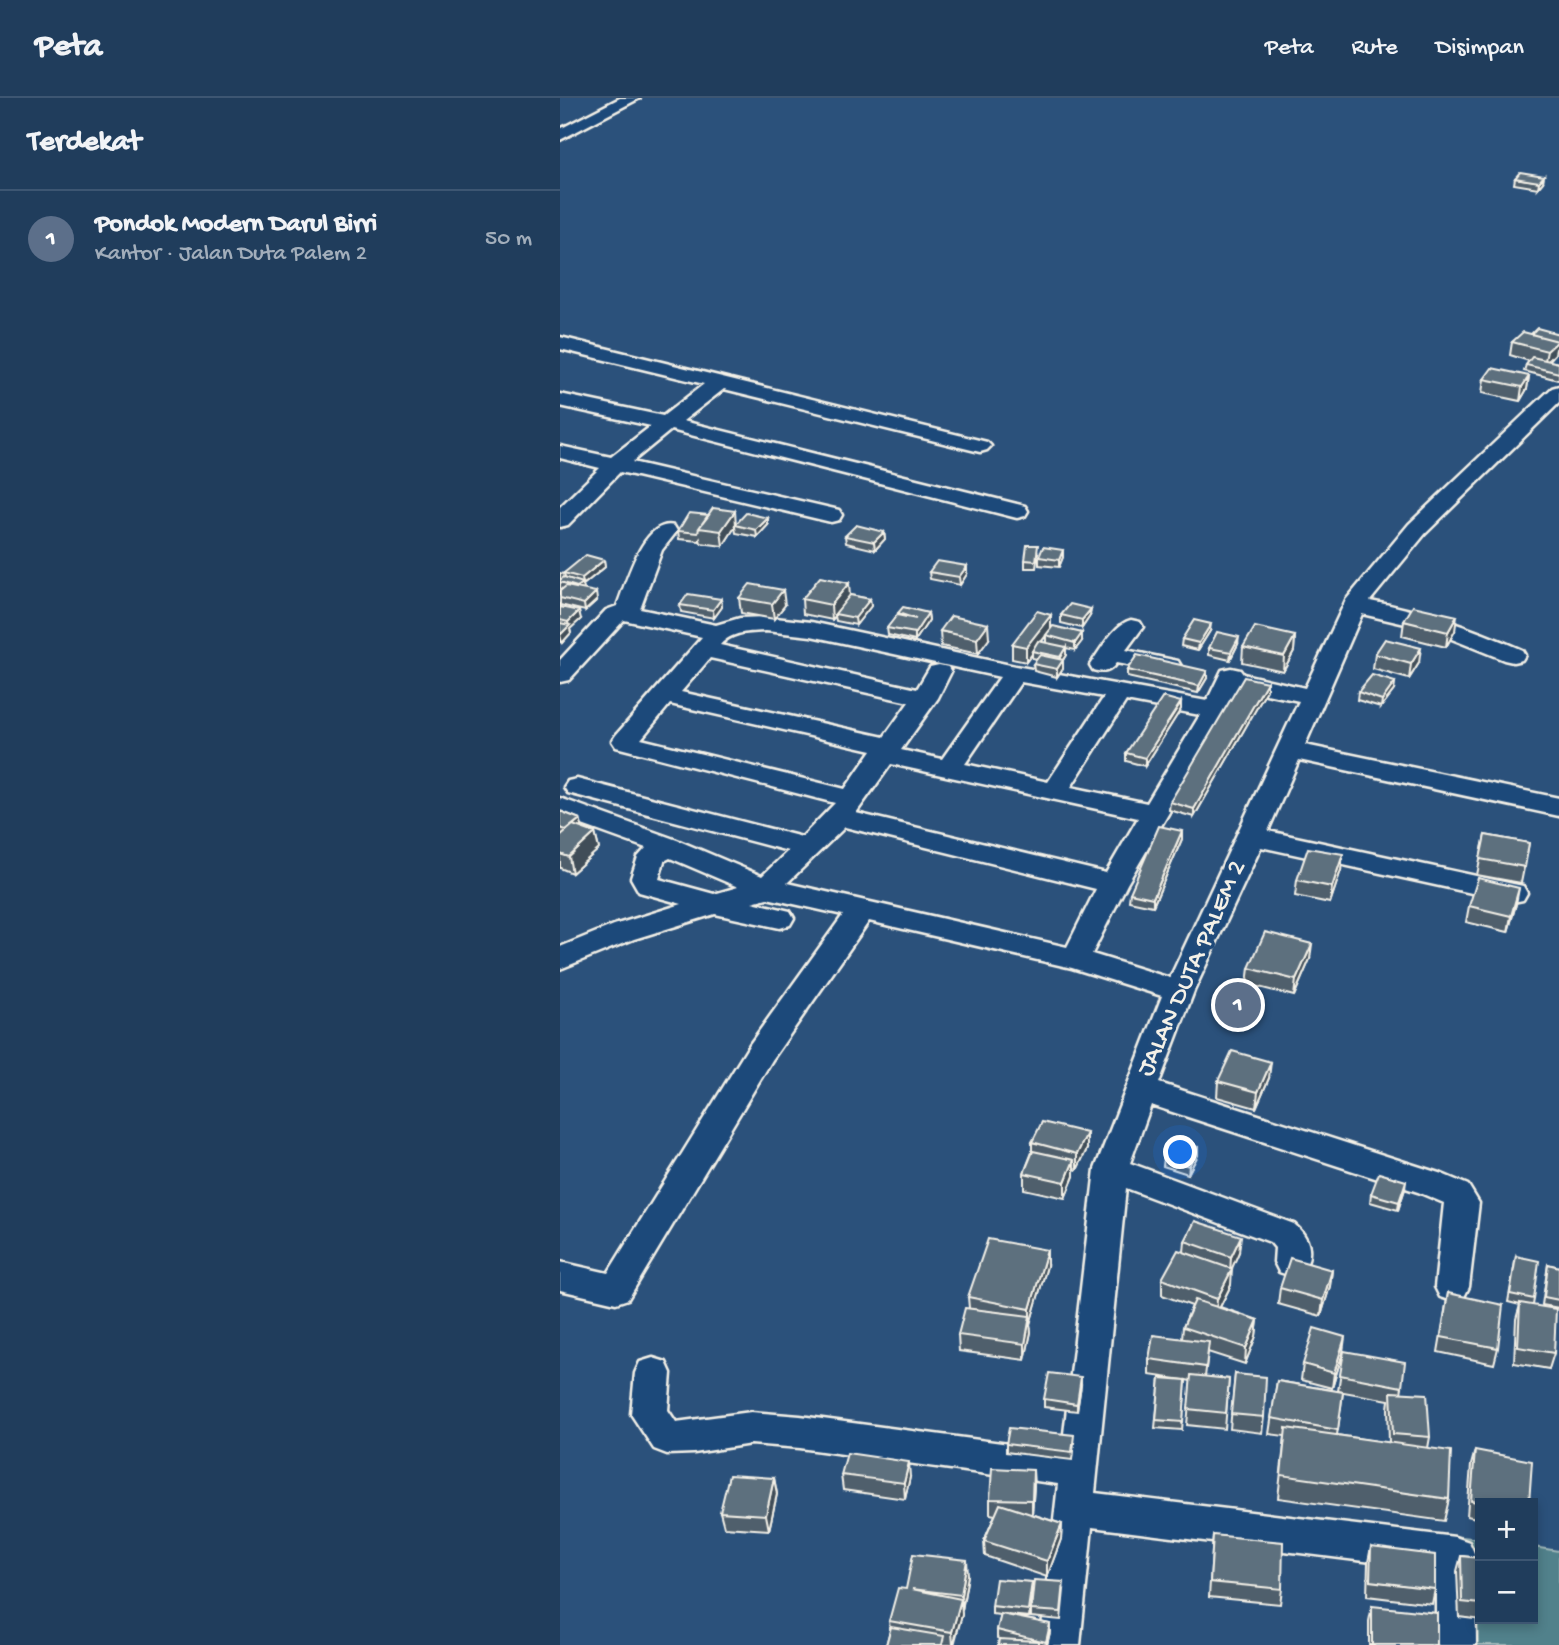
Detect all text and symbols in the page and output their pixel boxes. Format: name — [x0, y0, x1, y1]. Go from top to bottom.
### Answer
text: Peta — [35, 29, 102, 67]
text: Peta — [1265, 34, 1314, 63]
text: Rute — [1352, 34, 1398, 63]
text: Disimpan — [1436, 34, 1524, 63]
text: Terdekat — [28, 126, 141, 161]
text: Pondok Modern Darul Birri — [95, 210, 377, 241]
text: 1 — [46, 226, 56, 253]
text: 50 m — [485, 226, 532, 253]
text: Kantor · Jalan Duta Palem 2 — [95, 241, 367, 268]
street label: JALAN DUTA PALEM 2 — [1131, 856, 1255, 1082]
pin: 1 — [1215, 979, 1261, 1031]
your location — [1163, 1135, 1197, 1169]
map controls — [1475, 1498, 1538, 1624]
button: + — [1475, 1498, 1538, 1561]
button: − — [1475, 1561, 1538, 1624]

